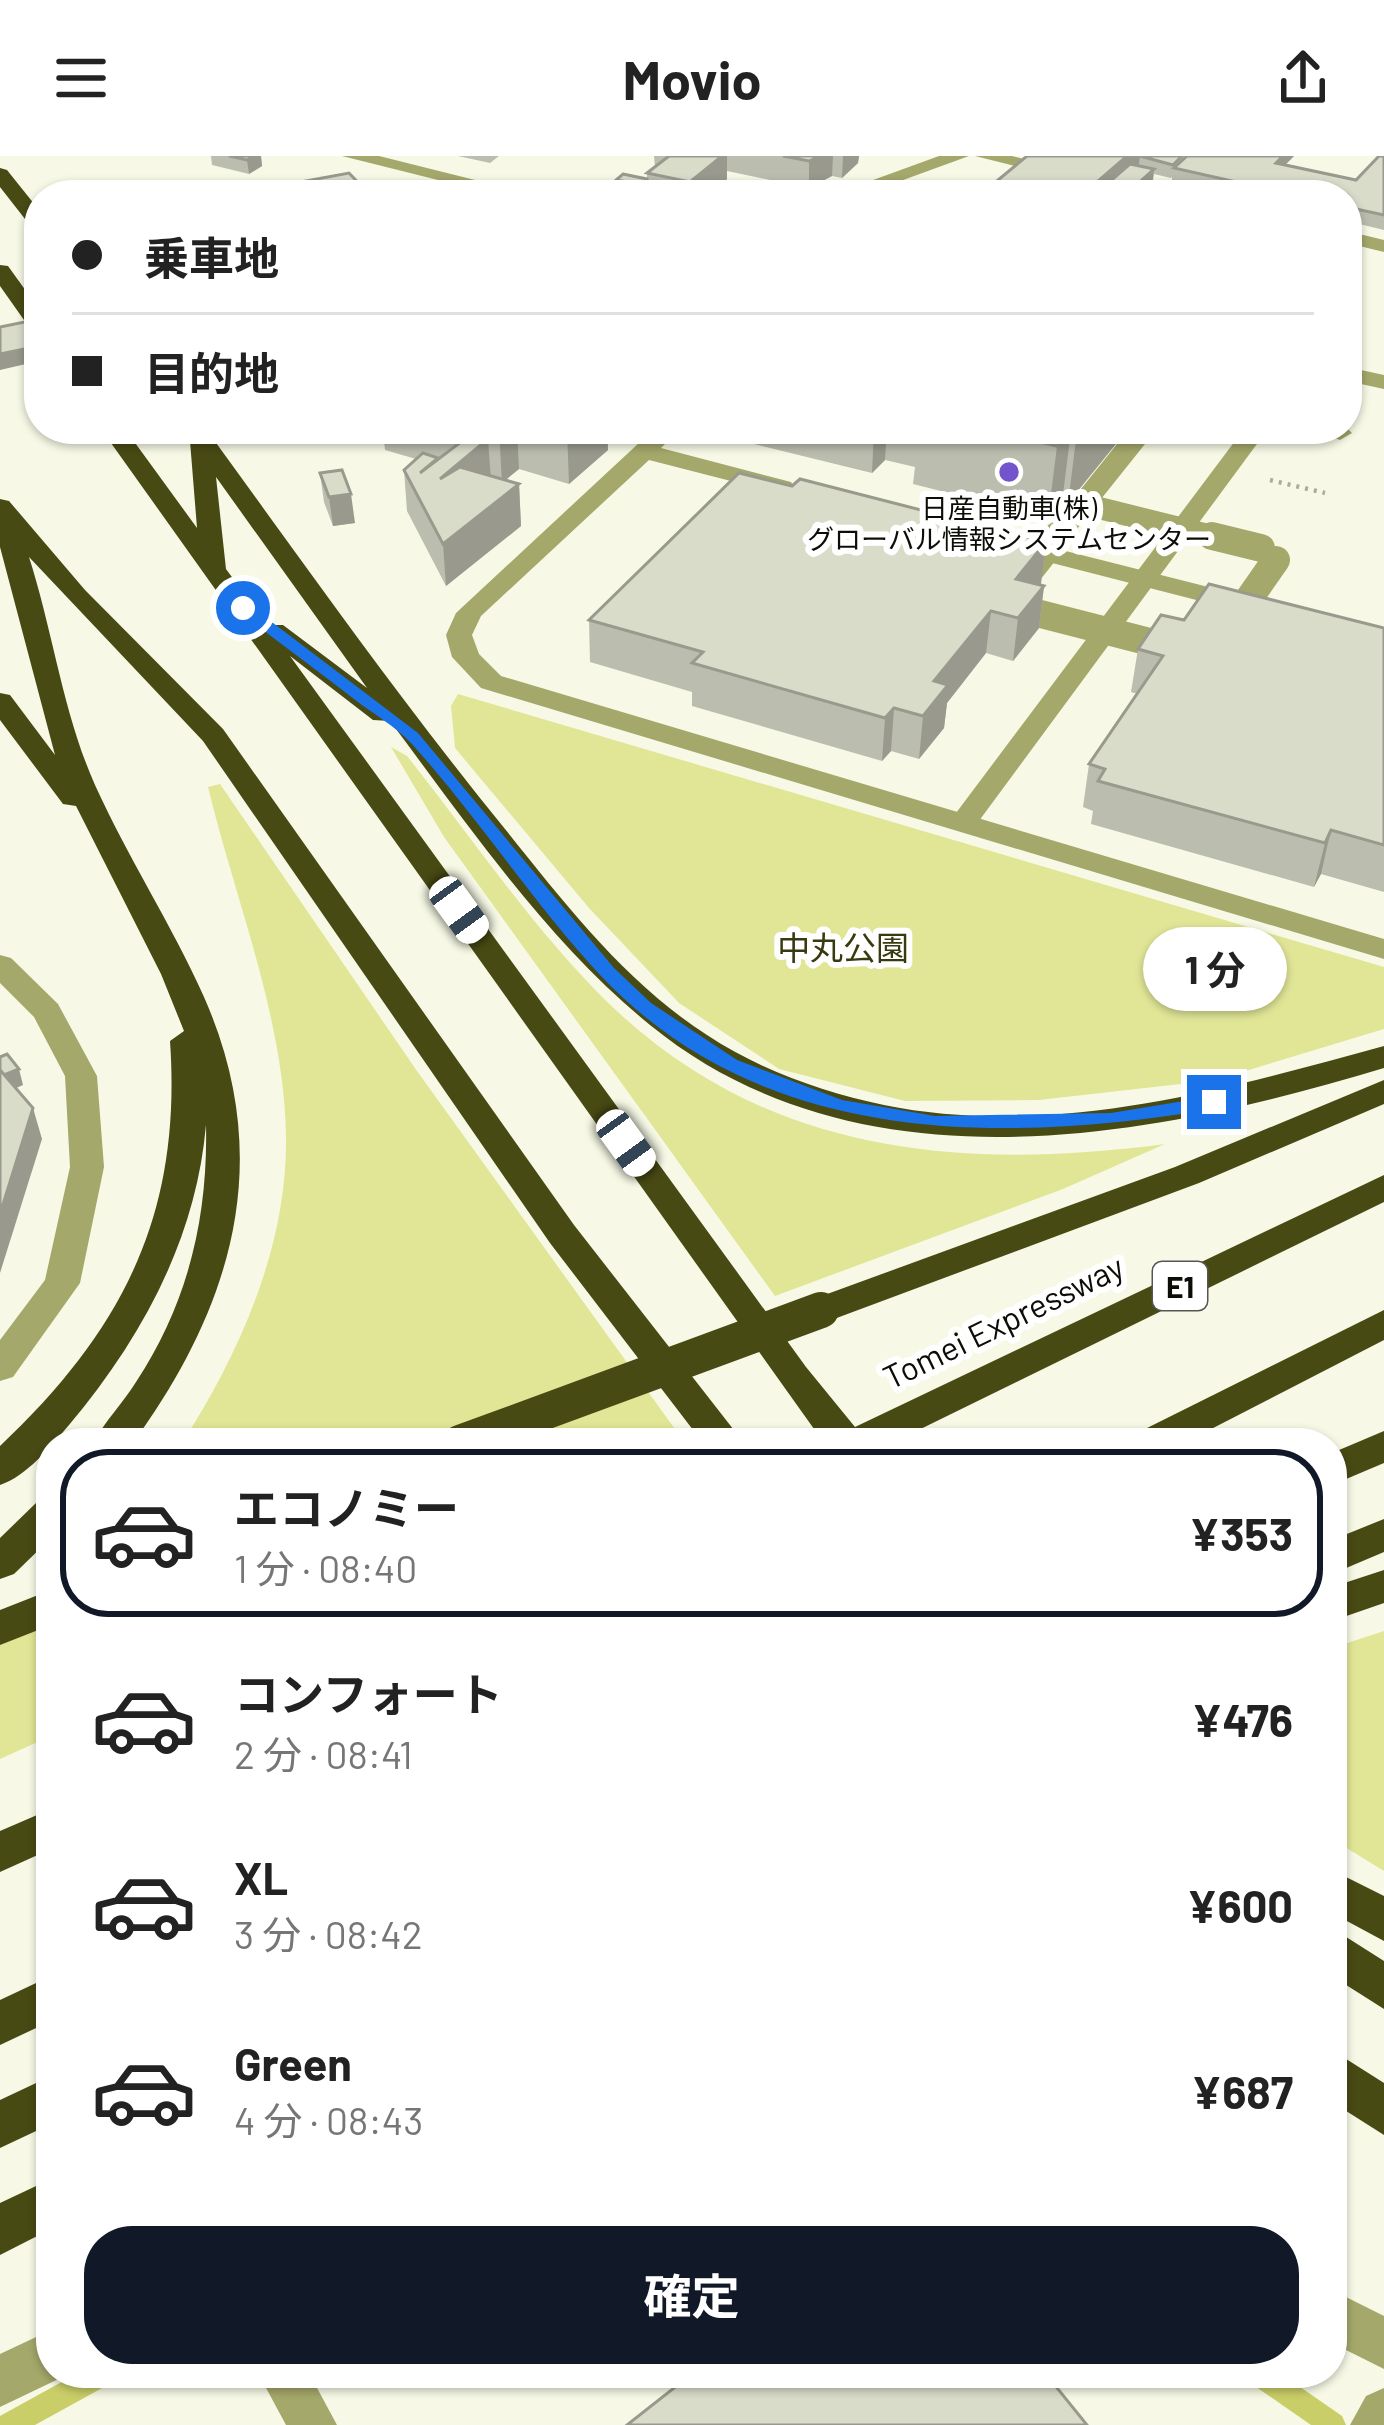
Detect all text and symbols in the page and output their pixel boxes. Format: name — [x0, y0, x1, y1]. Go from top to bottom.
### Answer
icon: menu — [48, 45, 114, 111]
icon: share — [1270, 45, 1336, 111]
text: Movio — [622, 46, 762, 111]
text: 乗車地 — [144, 230, 279, 284]
text: 目的地 — [144, 345, 279, 399]
marker: 日産自動車(株) グローバル情報システムセンター — [996, 459, 1022, 485]
place label: 日産自動車(株) グローバル情報システムセンター — [807, 491, 1211, 554]
route start — [216, 581, 270, 635]
car — [423, 870, 495, 950]
park label: 中丸公園 — [777, 927, 909, 967]
callout: 1 分 — [1142, 928, 1286, 1012]
text: 1 分 — [1185, 945, 1245, 992]
route end — [1187, 1075, 1241, 1129]
car — [590, 1103, 662, 1183]
street label: Tomei Expressway — [876, 1245, 1130, 1397]
road number: E1 — [1153, 1262, 1207, 1310]
icon: car — [90, 1479, 198, 1587]
text: エコノミー — [234, 1480, 459, 1534]
text: ¥353 — [1189, 1506, 1293, 1560]
text: 1 分 · 08:40 — [234, 1544, 417, 1591]
icon: car — [90, 1665, 198, 1773]
text: コンフォート — [234, 1666, 503, 1720]
text: ¥476 — [1192, 1692, 1293, 1746]
text: 2 分 · 08:41 — [234, 1730, 413, 1777]
text: XL — [234, 1850, 288, 1904]
icon: car — [90, 1851, 198, 1959]
text: ¥600 — [1187, 1878, 1293, 1932]
text: 3 分 · 08:42 — [234, 1910, 423, 1957]
text: Green — [234, 2036, 352, 2090]
icon: car — [90, 2037, 198, 2145]
text: ¥687 — [1191, 2064, 1293, 2118]
text: 4 分 · 08:43 — [234, 2096, 423, 2143]
button: 確定 — [84, 2226, 1299, 2364]

